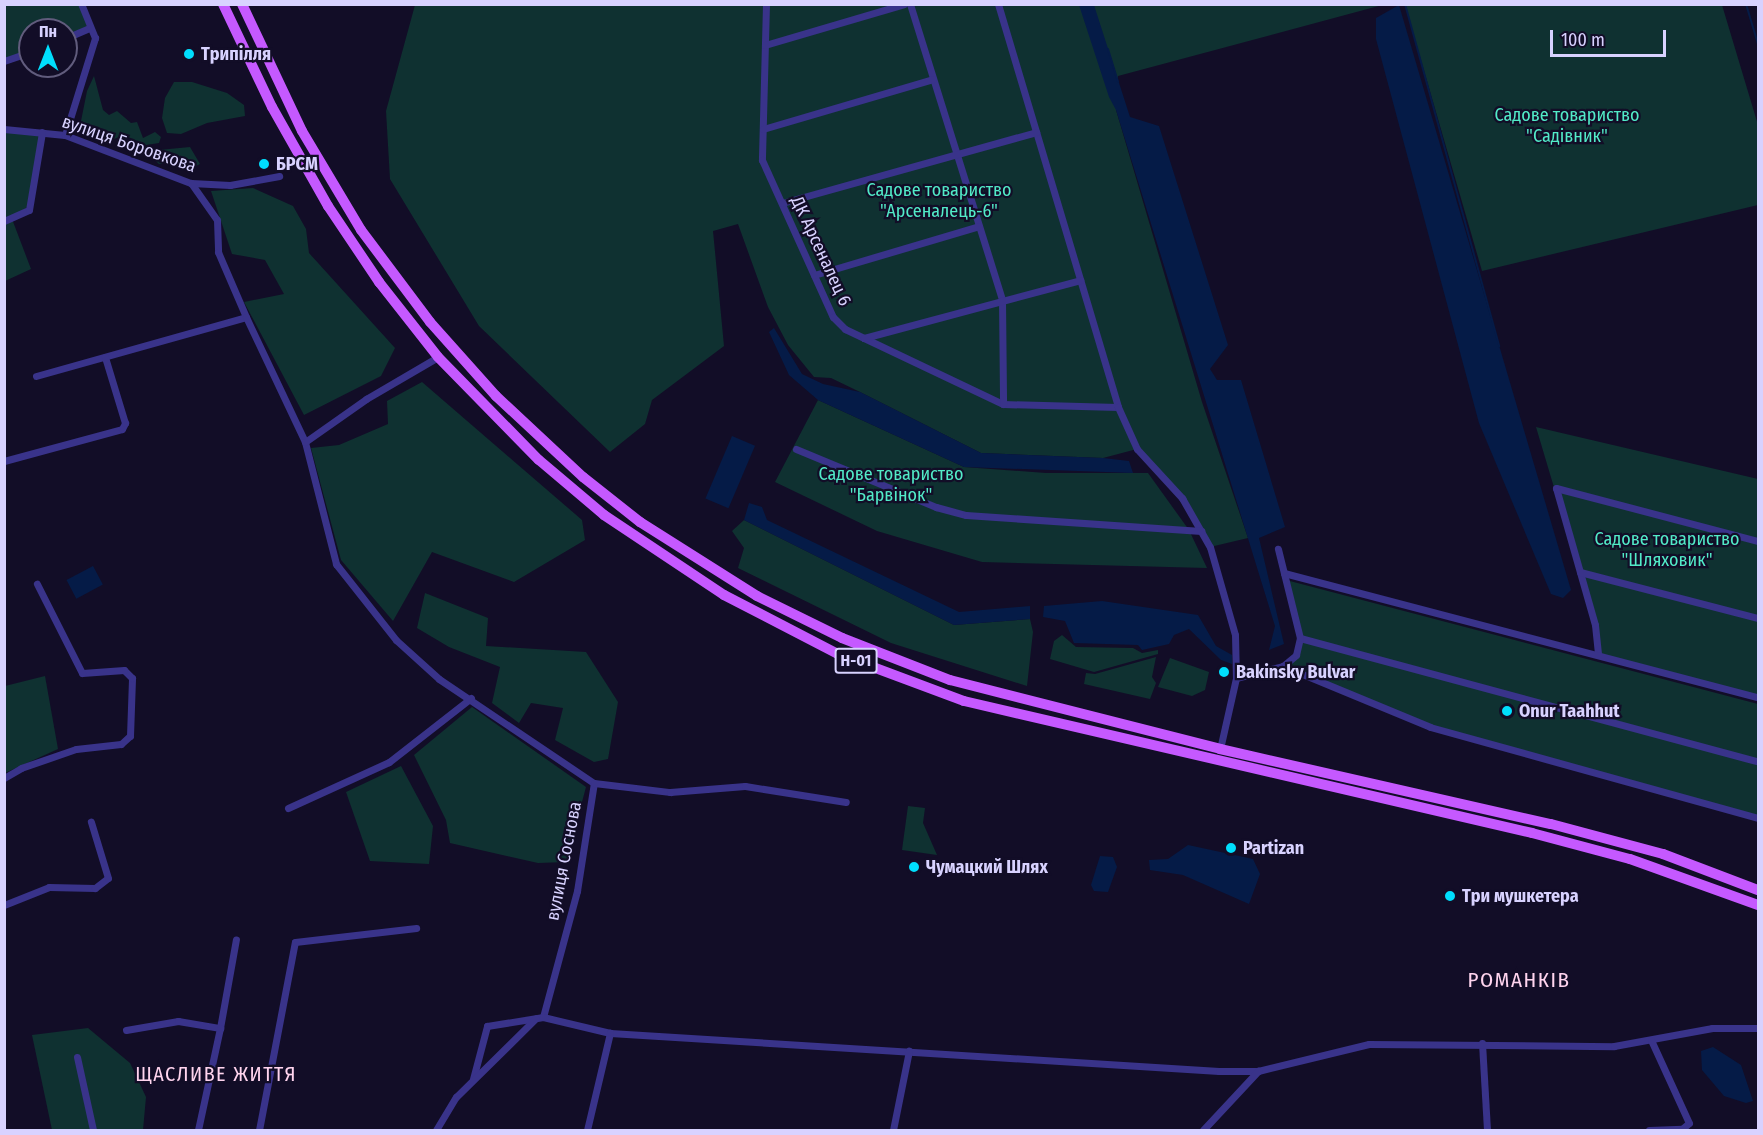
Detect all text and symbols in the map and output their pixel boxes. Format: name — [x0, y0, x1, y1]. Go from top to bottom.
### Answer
north arrow — [18, 18, 78, 78]
scale bar — [1553, 18, 1668, 56]
text: Пн — [39, 22, 57, 41]
text: 100 m — [1561, 29, 1605, 51]
place label: Трипілля — [201, 43, 271, 65]
marker: Трипілля — [182, 47, 196, 61]
park label: Садове товариство "Садівник" — [1494, 105, 1640, 148]
street label: вулиця Боровкова — [59, 111, 199, 177]
place label: БРСМ — [276, 153, 318, 175]
marker: БРСМ — [257, 157, 271, 171]
park label: Садове товариство "Арсеналець-6" — [866, 180, 1012, 222]
street label: ДК Арсеналец 6 — [786, 193, 856, 309]
park label: Садове товариство "Барвінок" — [818, 464, 964, 506]
park label: Садове товариство "Шляховик" — [1594, 529, 1740, 572]
road number: Н-01 — [834, 648, 878, 674]
place label: Bakinsky Bulvar — [1236, 661, 1355, 683]
marker: Bakinsky Bulvar — [1217, 665, 1231, 679]
place label: Onur Taahhut — [1519, 700, 1620, 722]
marker: Onur Taahhut — [1500, 704, 1514, 718]
street label: вулиця Соснова — [542, 800, 586, 922]
place label: Partizan — [1243, 837, 1304, 859]
marker: Partizan — [1224, 841, 1238, 855]
place label: Чумацкий Шлях — [926, 856, 1048, 878]
marker: Чумацкий Шлях — [907, 860, 921, 874]
place label: Три мушкетера — [1462, 885, 1579, 907]
marker: Три мушкетера — [1443, 889, 1457, 903]
district label: РОМАНКІВ — [1468, 967, 1570, 993]
district label: ЩАСЛИВЕ ЖИТТЯ — [135, 1062, 297, 1086]

